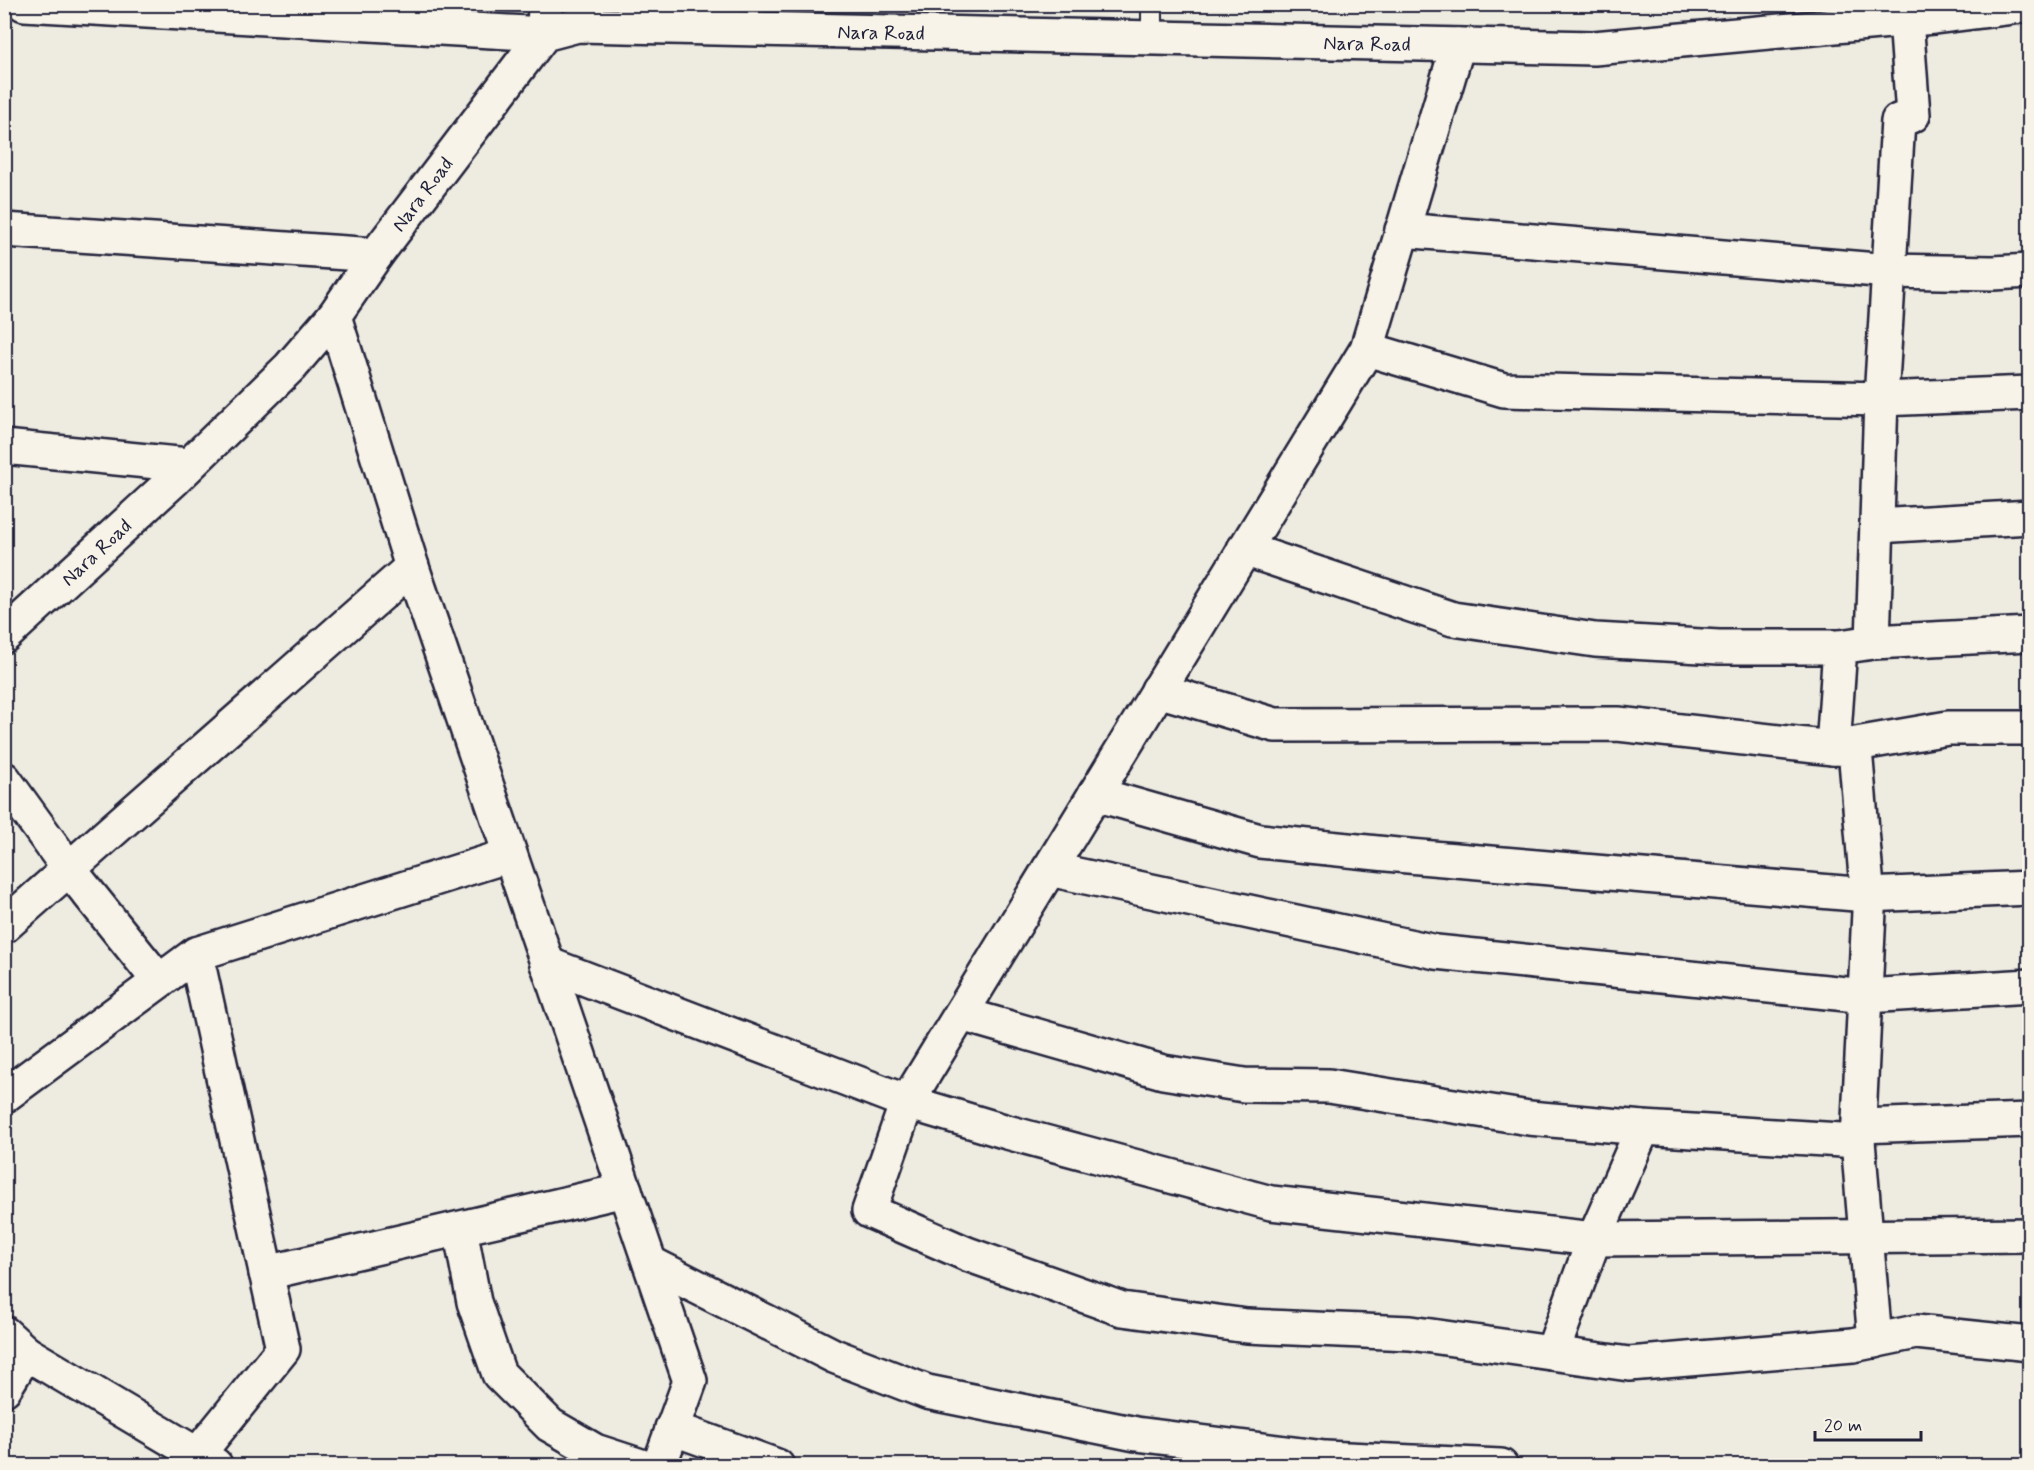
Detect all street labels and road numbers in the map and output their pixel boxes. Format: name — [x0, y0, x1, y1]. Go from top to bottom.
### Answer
street label: Nara Road — [837, 19, 925, 48]
street label: Nara Road — [1323, 30, 1411, 59]
street label: Nara Road — [386, 152, 460, 238]
street label: Nara Road — [56, 513, 138, 593]

